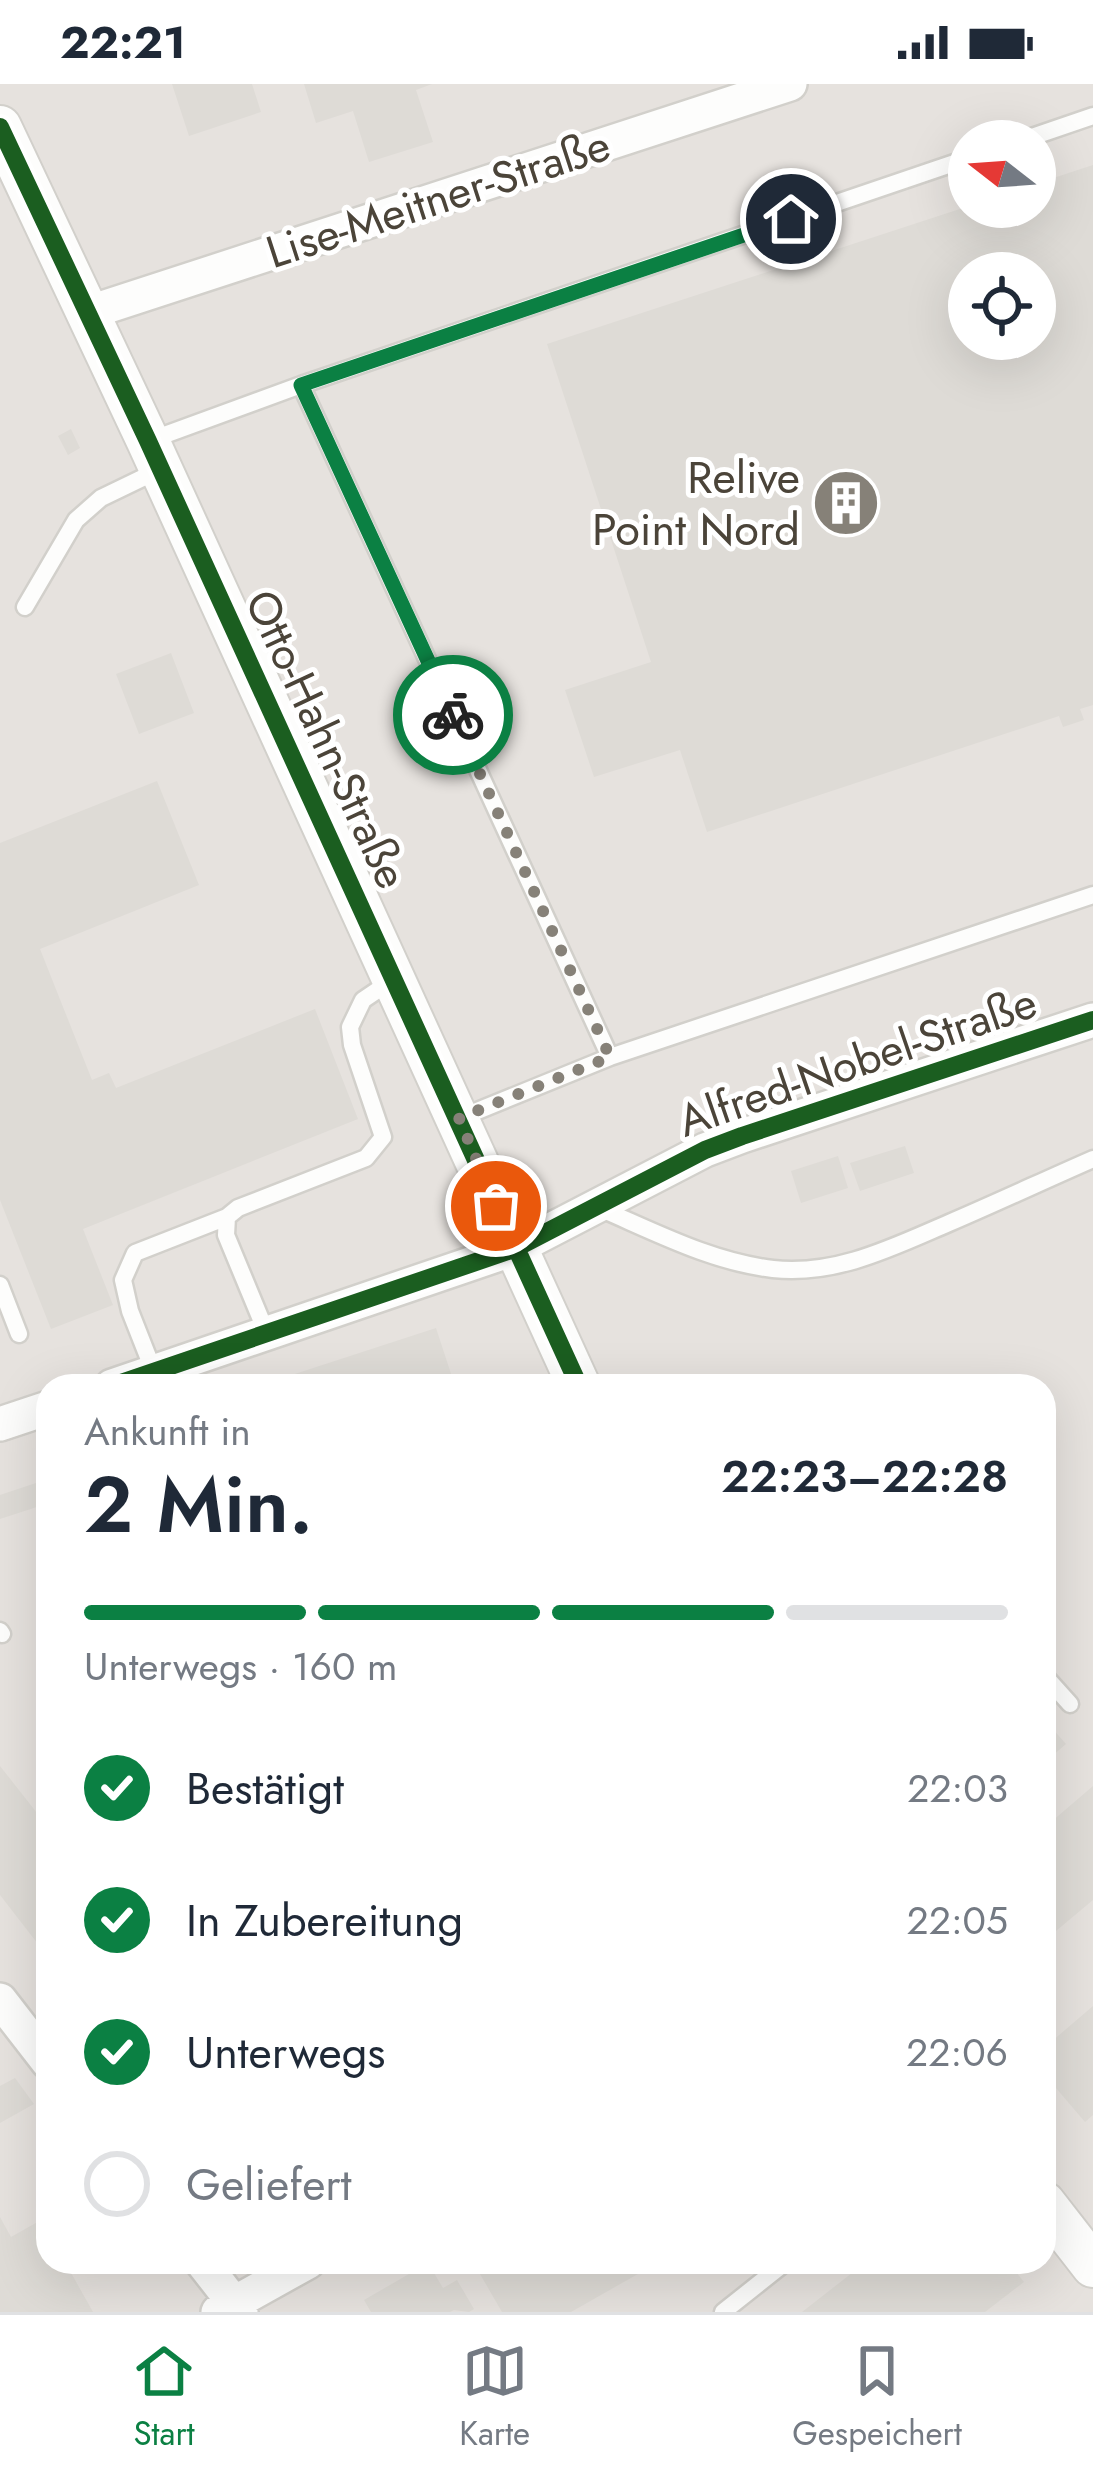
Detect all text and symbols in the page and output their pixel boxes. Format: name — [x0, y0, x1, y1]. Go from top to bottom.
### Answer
text: 22:21 — [60, 10, 186, 75]
street label: Lise-Meitner-Straße — [258, 112, 618, 285]
north arrow — [948, 120, 1056, 228]
map controls — [948, 120, 1056, 360]
pin — [740, 168, 842, 270]
icon: home — [758, 186, 824, 252]
button: locate — [948, 252, 1056, 360]
place label: Relive Point Nord — [592, 445, 800, 562]
building icon: Relive Point Nord — [811, 468, 881, 538]
street label: Otto-Hahn-Straße — [229, 579, 424, 899]
courier — [393, 655, 513, 775]
icon: bike — [420, 682, 486, 748]
street label: Alfred-Nobel-Straße — [669, 970, 1045, 1153]
pin — [445, 1155, 547, 1257]
icon: bag — [463, 1173, 529, 1239]
text: Ankunft in — [84, 1403, 251, 1460]
text: 22:23–22:28 — [721, 1444, 1008, 1509]
text: 2 Min. — [84, 1449, 313, 1561]
text: Unterwegs · 160 m — [84, 1638, 397, 1695]
icon: check — [84, 1755, 150, 1821]
text: Bestätigt — [186, 1756, 344, 1821]
text: 22:03 — [907, 1760, 1008, 1817]
icon: check — [84, 1887, 150, 1953]
text: In Zubereitung — [186, 1888, 463, 1953]
text: 22:05 — [907, 1892, 1008, 1949]
icon: check — [84, 2019, 150, 2085]
text: Unterwegs — [186, 2020, 385, 2085]
text: 22:06 — [906, 2024, 1008, 2081]
text: Geliefert — [186, 2152, 352, 2217]
tab: Start — [131, 2338, 197, 2457]
tab: Karte — [459, 2338, 530, 2457]
tab: Gespeichert — [792, 2338, 962, 2457]

